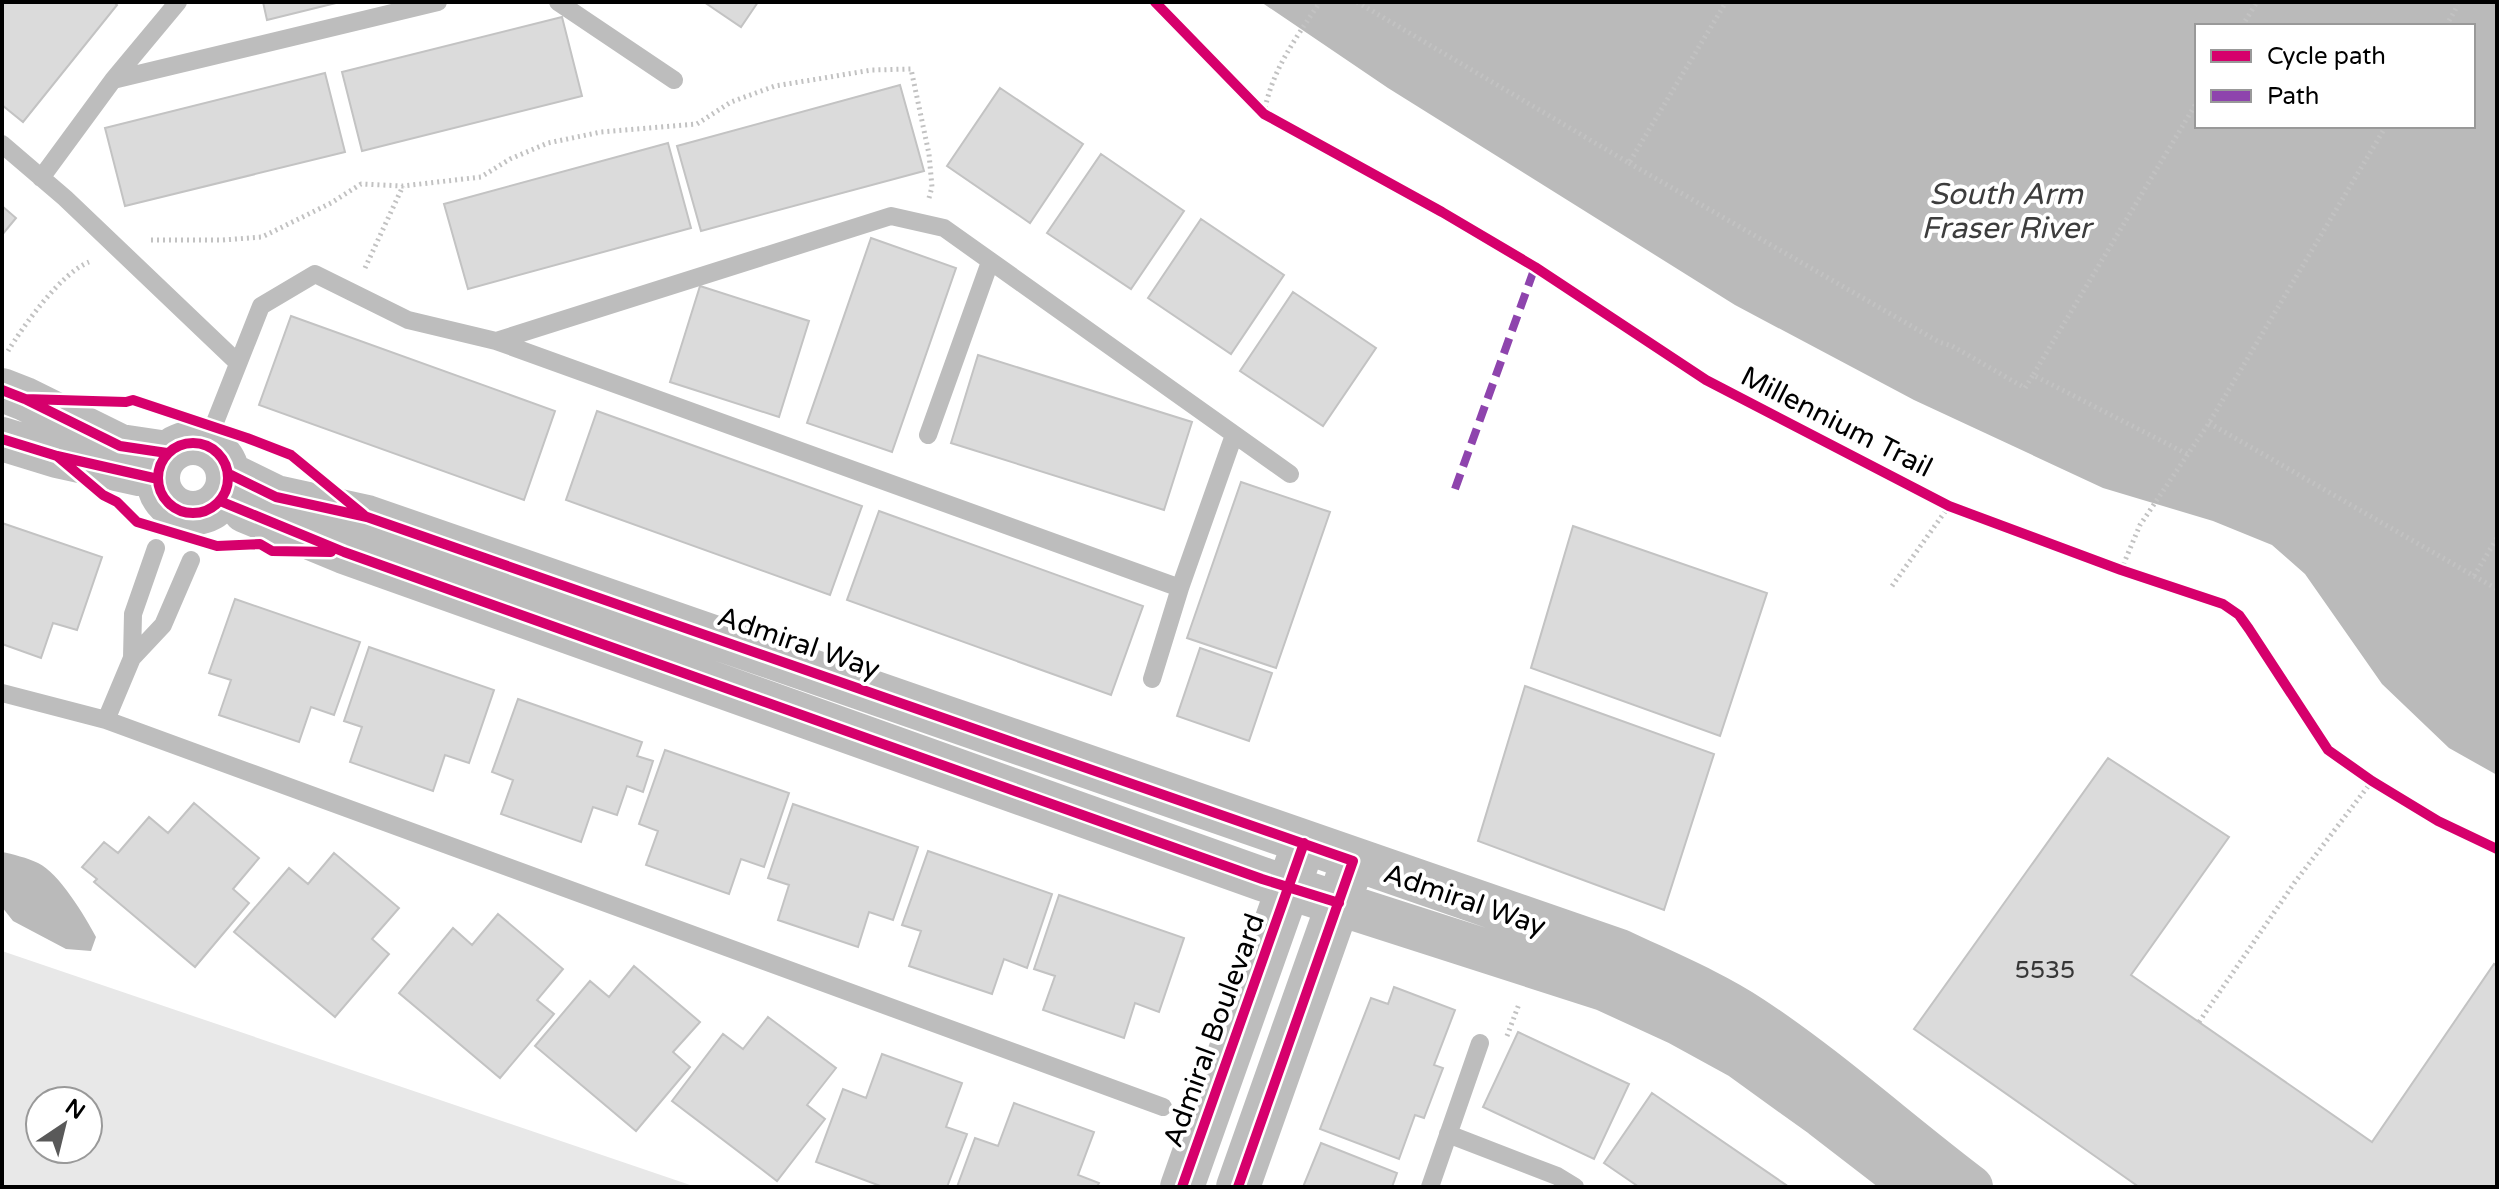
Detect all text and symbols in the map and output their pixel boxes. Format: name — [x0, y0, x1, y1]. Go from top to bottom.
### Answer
legend — [2195, 24, 2475, 128]
text: Cycle path — [2267, 42, 2386, 71]
text: Path — [2267, 82, 2320, 111]
water label: South Arm Fraser River — [1921, 176, 2094, 247]
street label: Millennium Trail — [1735, 359, 1938, 485]
street label: Admiral Way — [713, 599, 884, 687]
street label: Admiral Way — [1379, 856, 1550, 944]
street label: Admiral Boulevard — [1156, 909, 1272, 1152]
house number: 5535 — [2015, 956, 2075, 985]
north arrow — [24, 1085, 104, 1165]
text: N — [60, 1094, 90, 1125]

